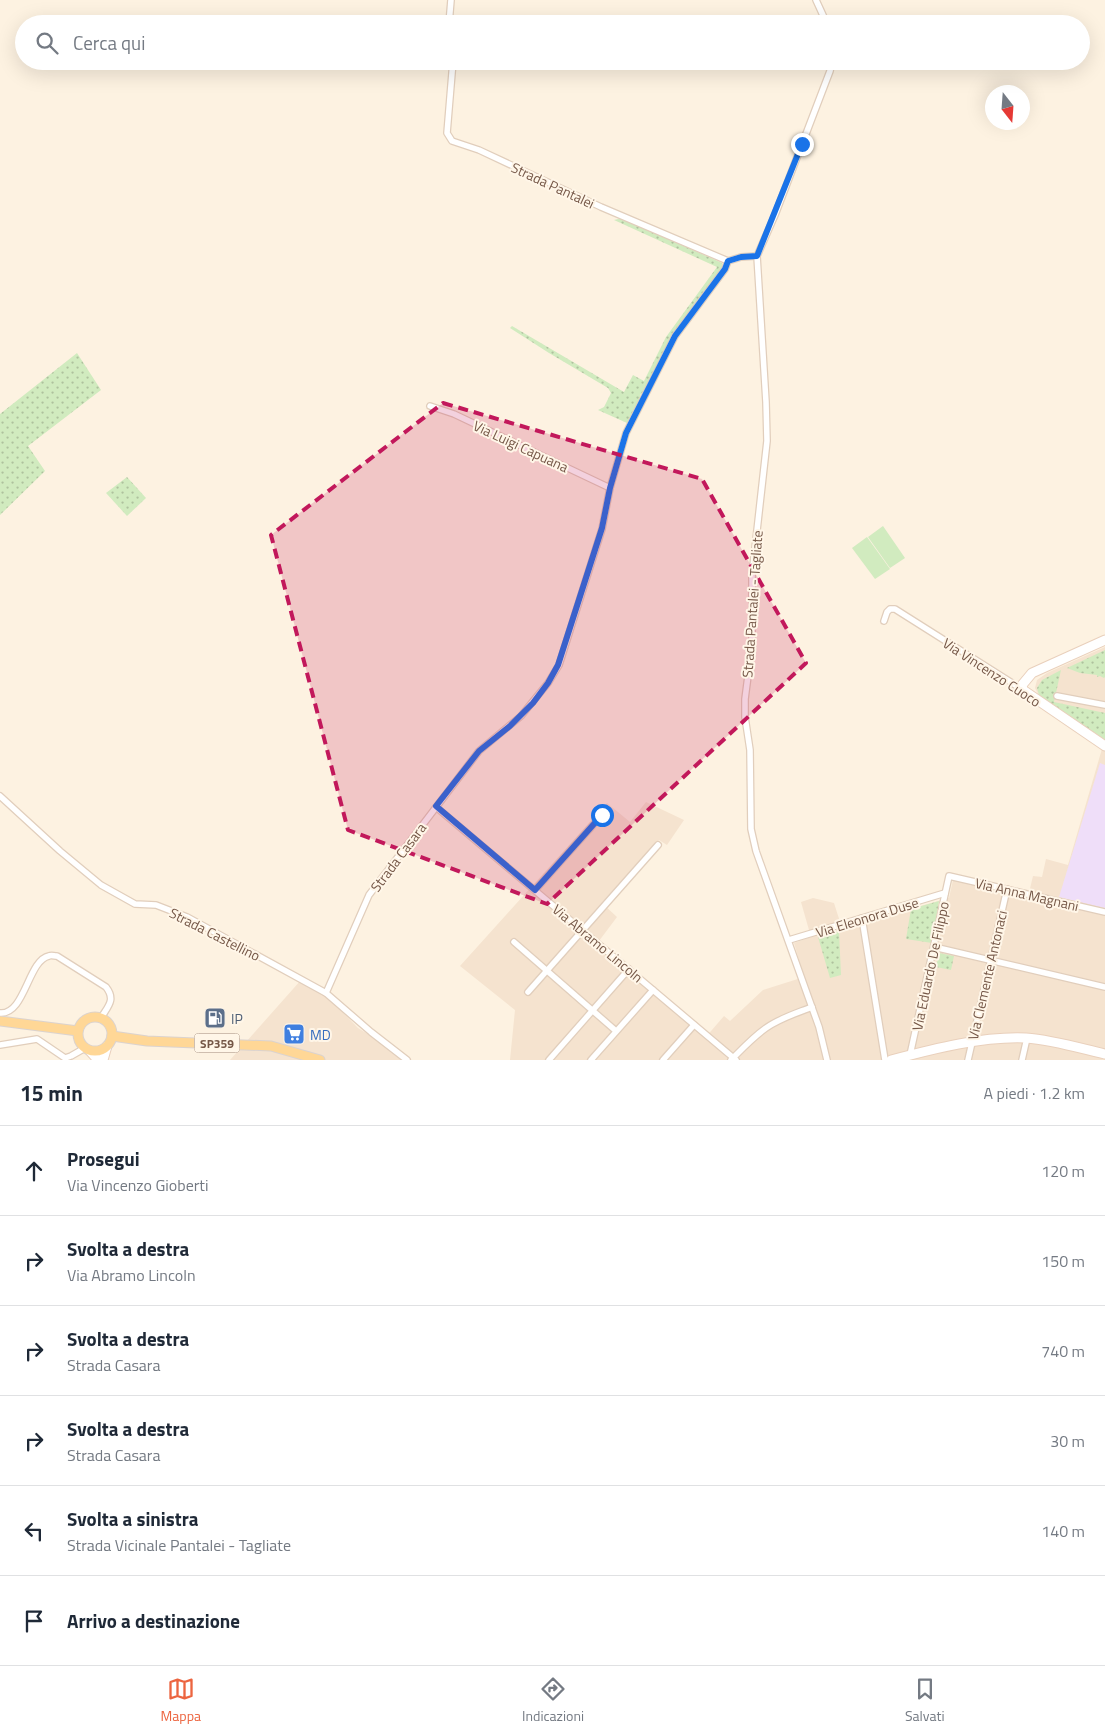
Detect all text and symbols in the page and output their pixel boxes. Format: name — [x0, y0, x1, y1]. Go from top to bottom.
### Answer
search box — [15, 15, 1090, 70]
text: Cerca qui — [73, 28, 145, 57]
icon: search — [33, 29, 61, 57]
north arrow — [985, 85, 1030, 130]
route end — [791, 133, 814, 156]
street label: Strada Pantalei — [508, 157, 598, 213]
street label: Via Luigi Capuana — [470, 415, 572, 477]
street label: Strada Pantalei - Tagliate — [736, 530, 768, 678]
street label: Via Vincenzo Cuoco — [939, 632, 1045, 712]
route start — [591, 804, 614, 827]
street label: Strada Casara — [365, 818, 431, 896]
street label: Via Anna Magnani — [973, 872, 1081, 916]
street label: Via Eleonora Duse — [813, 891, 921, 943]
street label: Via Abramo Lincoln — [548, 899, 648, 987]
street label: Via Eduardo De Filippo — [906, 900, 954, 1032]
street label: Strada Castellino — [166, 902, 264, 966]
street label: Via Clemente Antonaci — [962, 908, 1012, 1042]
fuel station icon: IP — [203, 1006, 227, 1030]
place label: IP — [231, 1008, 243, 1029]
supermarket icon: MD — [282, 1022, 306, 1046]
place label: MD — [310, 1024, 331, 1045]
road number: SP359 — [194, 1034, 240, 1052]
text: 15 min — [20, 1077, 83, 1109]
text: A piedi · 1.2 km — [984, 1081, 1085, 1105]
text: Prosegui — [67, 1144, 140, 1173]
icon: ahead — [20, 1157, 48, 1185]
text: 120 m — [1041, 1159, 1085, 1183]
text: Via Vincenzo Gioberti — [67, 1173, 208, 1197]
text: Svolta a destra — [67, 1234, 189, 1263]
icon: right — [20, 1247, 48, 1275]
text: 150 m — [1041, 1249, 1085, 1273]
text: Via Abramo Lincoln — [67, 1263, 196, 1287]
text: Svolta a destra — [67, 1324, 189, 1353]
icon: right — [20, 1337, 48, 1365]
text: 740 m — [1041, 1339, 1085, 1363]
text: Strada Casara — [67, 1353, 160, 1377]
text: Svolta a destra — [67, 1414, 189, 1443]
icon: right — [20, 1427, 48, 1455]
text: 30 m — [1050, 1429, 1085, 1453]
text: Strada Casara — [67, 1443, 160, 1467]
text: Svolta a sinistra — [67, 1504, 198, 1533]
icon: left — [20, 1517, 48, 1545]
text: 140 m — [1041, 1519, 1085, 1543]
text: Strada Vicinale Pantalei - Tagliate — [67, 1533, 291, 1557]
text: Arrivo a destinazione — [67, 1606, 240, 1635]
icon: arrive — [20, 1607, 48, 1635]
tab: Mappa — [161, 1675, 201, 1726]
tab: Indicazioni — [522, 1675, 584, 1726]
tab: Salvati — [905, 1675, 944, 1726]

